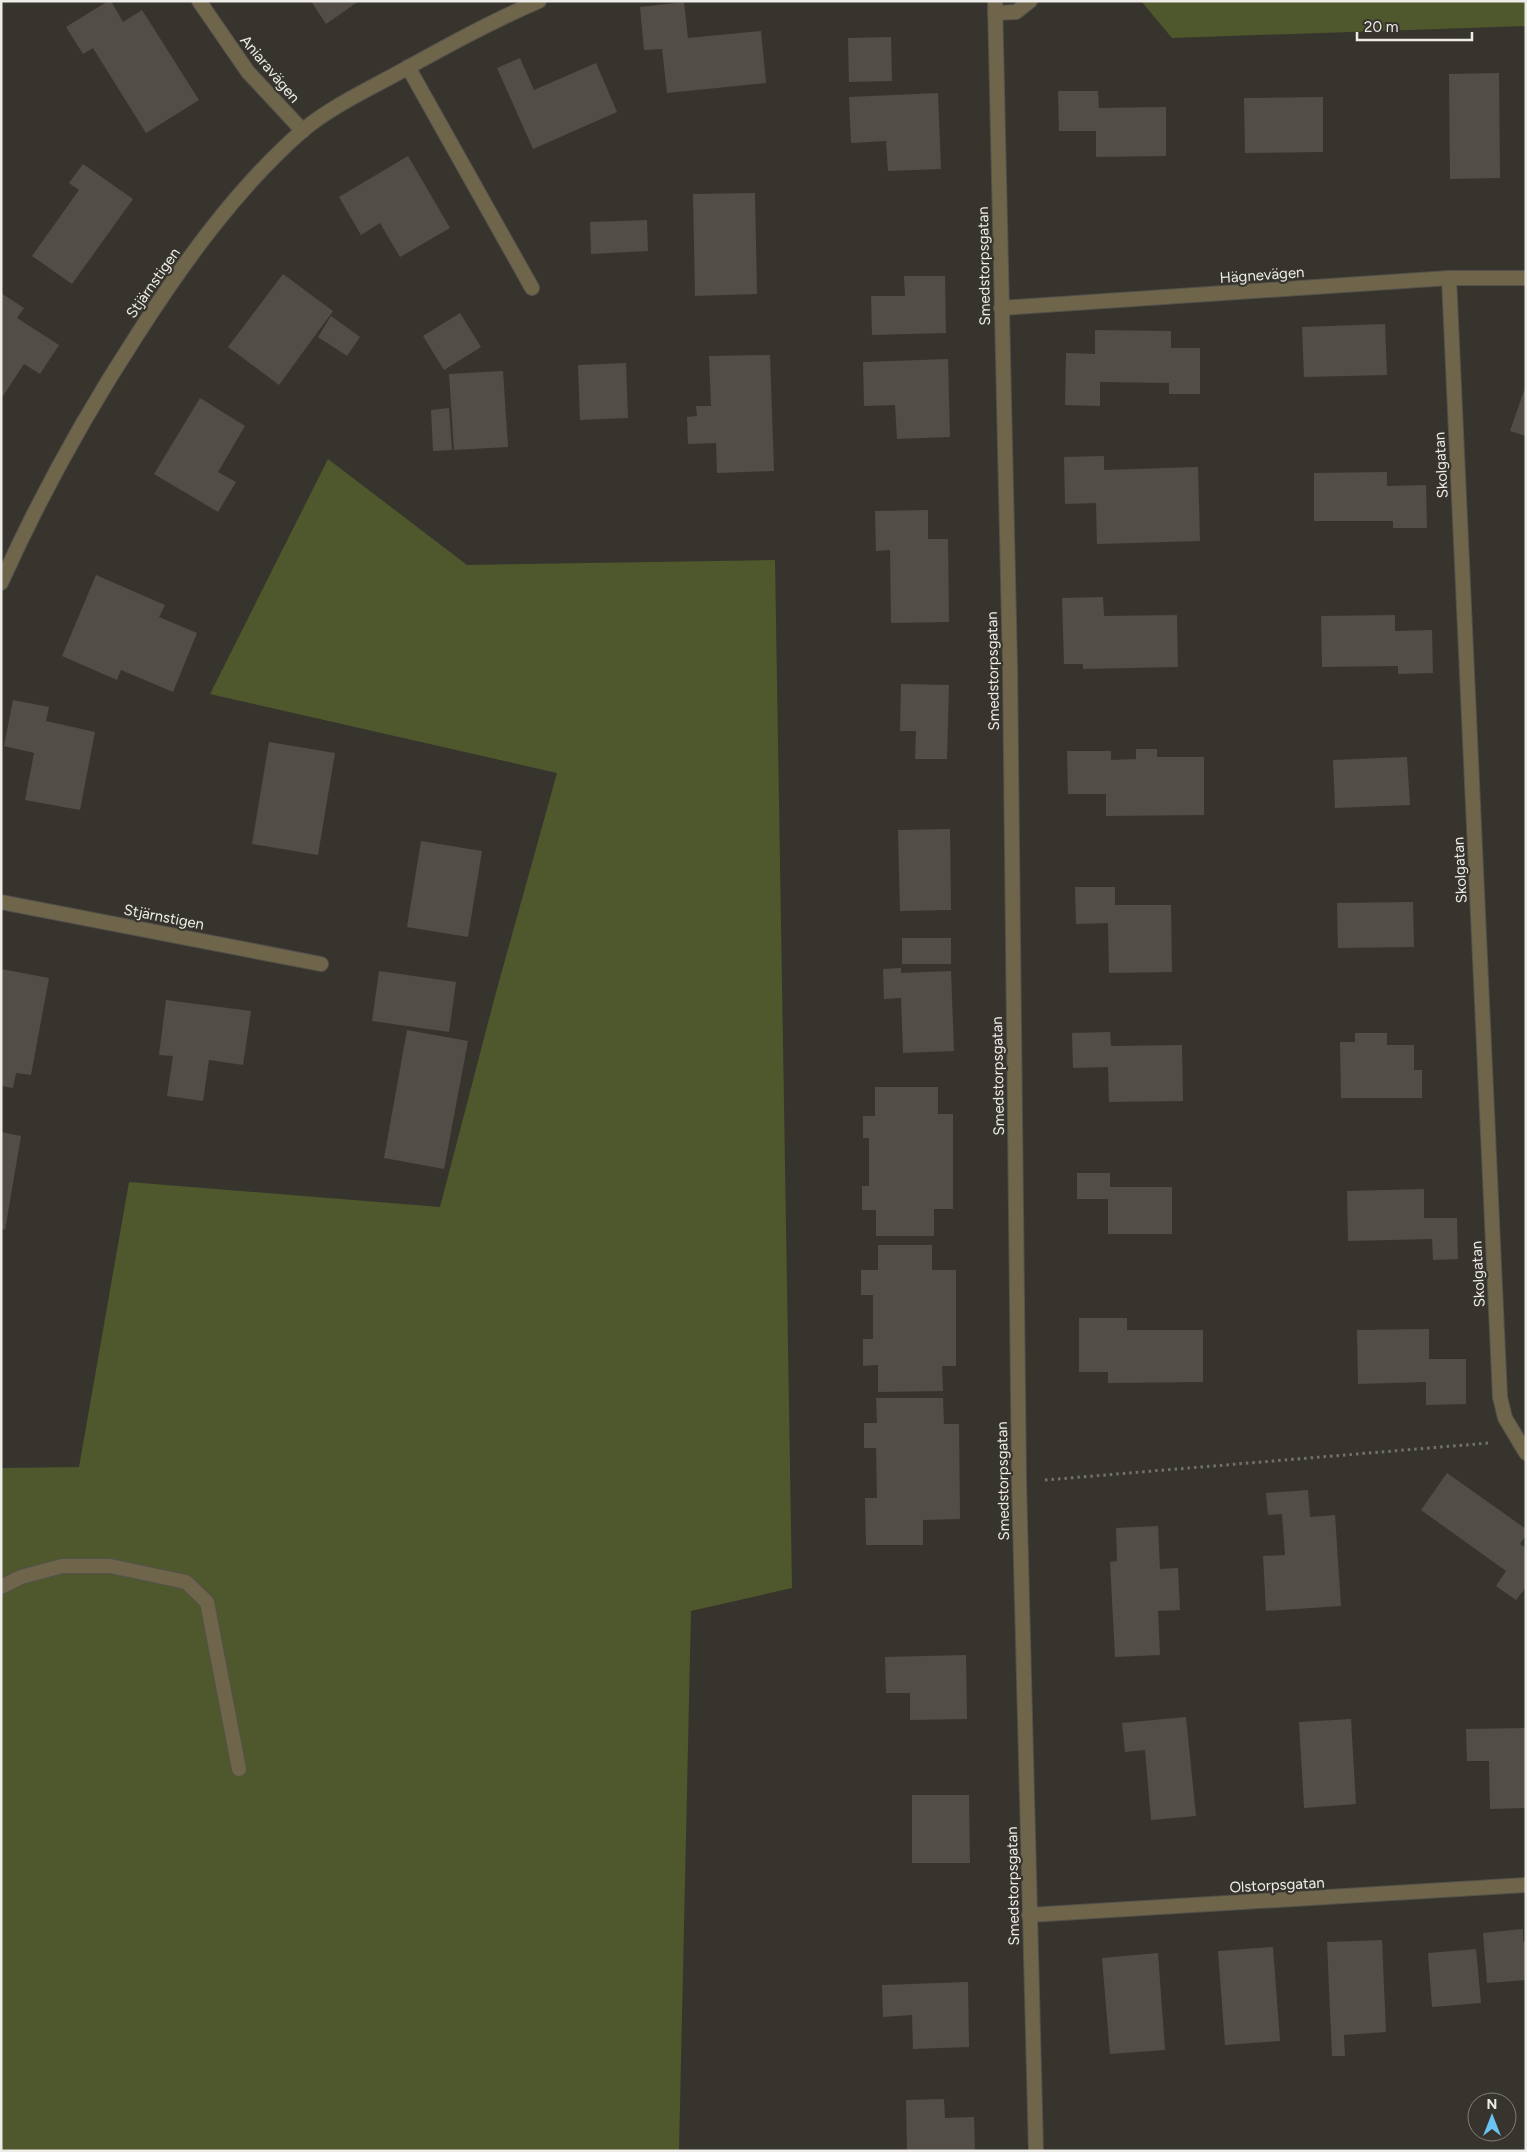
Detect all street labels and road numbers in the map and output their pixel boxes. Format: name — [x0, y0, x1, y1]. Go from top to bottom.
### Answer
street label: Aniaravägen — [236, 31, 304, 107]
street label: Smedstorpsgatan — [974, 206, 994, 326]
street label: Stjärnstigen — [122, 244, 184, 322]
street label: Hägnevägen — [1219, 263, 1305, 287]
street label: Skolgatan — [1430, 431, 1452, 499]
street label: Smedstorpsgatan — [983, 611, 1003, 731]
street label: Skolgatan — [1449, 836, 1471, 904]
street label: Stjärnstigen — [122, 900, 206, 934]
street label: Smedstorpsgatan — [988, 1016, 1008, 1136]
street label: Skolgatan — [1467, 1240, 1489, 1308]
street label: Smedstorpsgatan — [993, 1421, 1013, 1541]
street label: Smedstorpsgatan — [1003, 1826, 1023, 1946]
street label: Olstorpsgatan — [1229, 1874, 1325, 1896]

